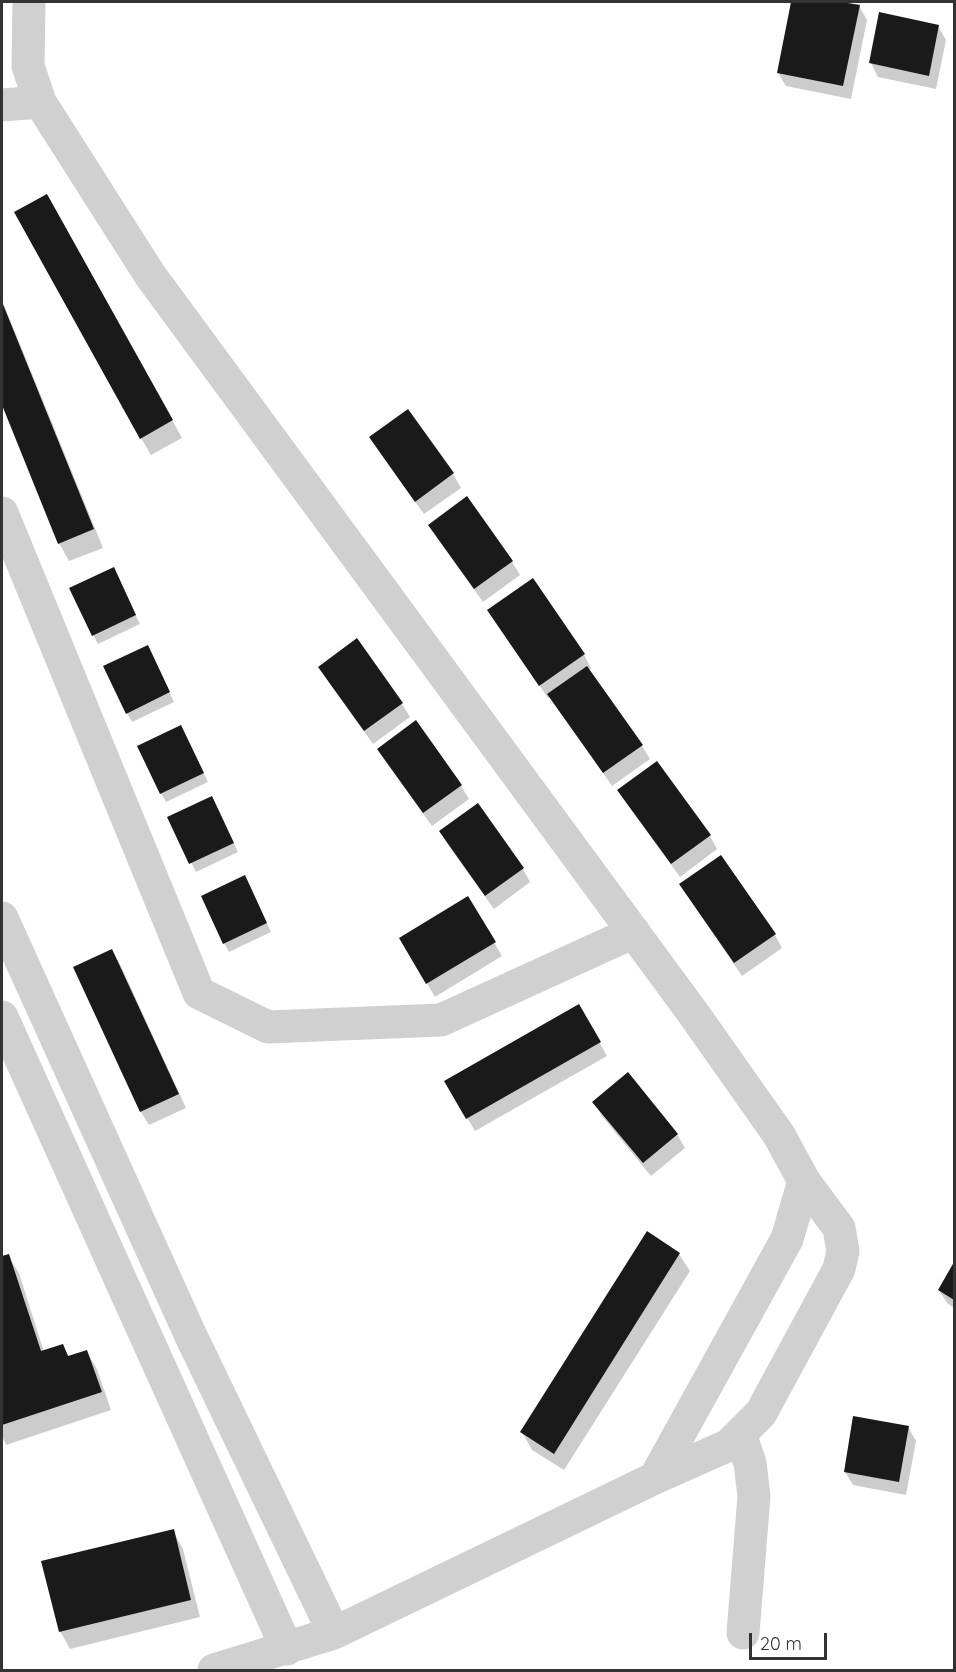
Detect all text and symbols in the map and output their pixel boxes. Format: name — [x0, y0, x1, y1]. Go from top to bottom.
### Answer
scale bar — [752, 1621, 830, 1659]
text: 20 m — [760, 1632, 802, 1655]

